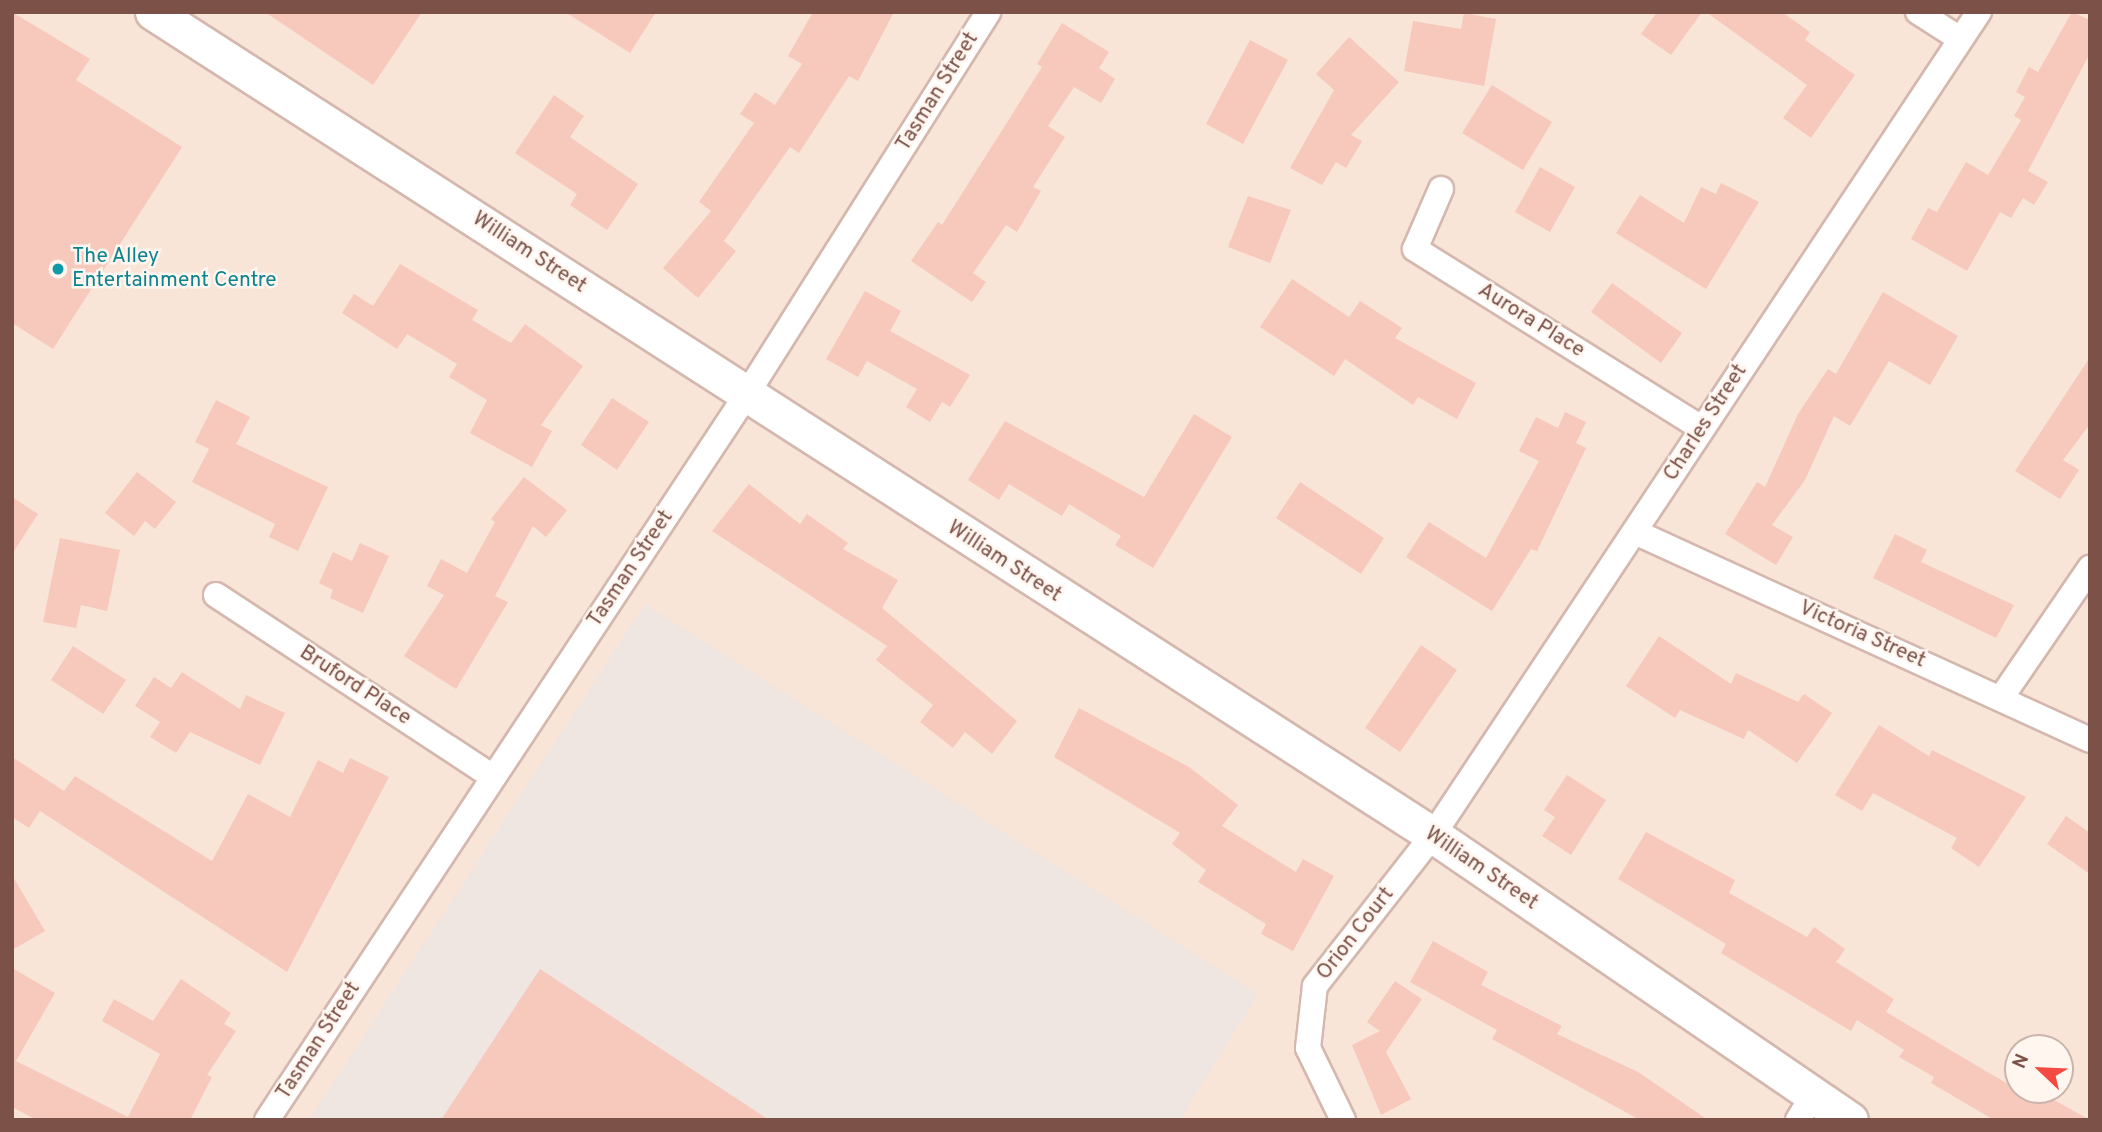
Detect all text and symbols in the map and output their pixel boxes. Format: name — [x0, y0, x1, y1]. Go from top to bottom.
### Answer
street label: Tasman Street — [891, 28, 985, 156]
street label: William Street — [467, 207, 591, 299]
place label: The Alley Entertainment Centre — [72, 244, 277, 294]
marker: The Alley Entertainment Centre — [50, 261, 66, 277]
street label: Aurora Place — [1473, 278, 1589, 364]
street label: Charles Street — [1659, 360, 1753, 486]
street label: Tasman Street — [583, 506, 679, 632]
street label: William Street — [942, 516, 1066, 608]
street label: Victoria Street — [1795, 596, 1929, 674]
street label: Bruford Place — [294, 641, 416, 731]
street label: William Street — [1420, 822, 1542, 916]
street label: Orion Court — [1312, 883, 1400, 985]
street label: Tasman Street — [272, 977, 366, 1105]
north arrow — [2004, 1034, 2074, 1104]
text: N — [2008, 1051, 2035, 1073]

